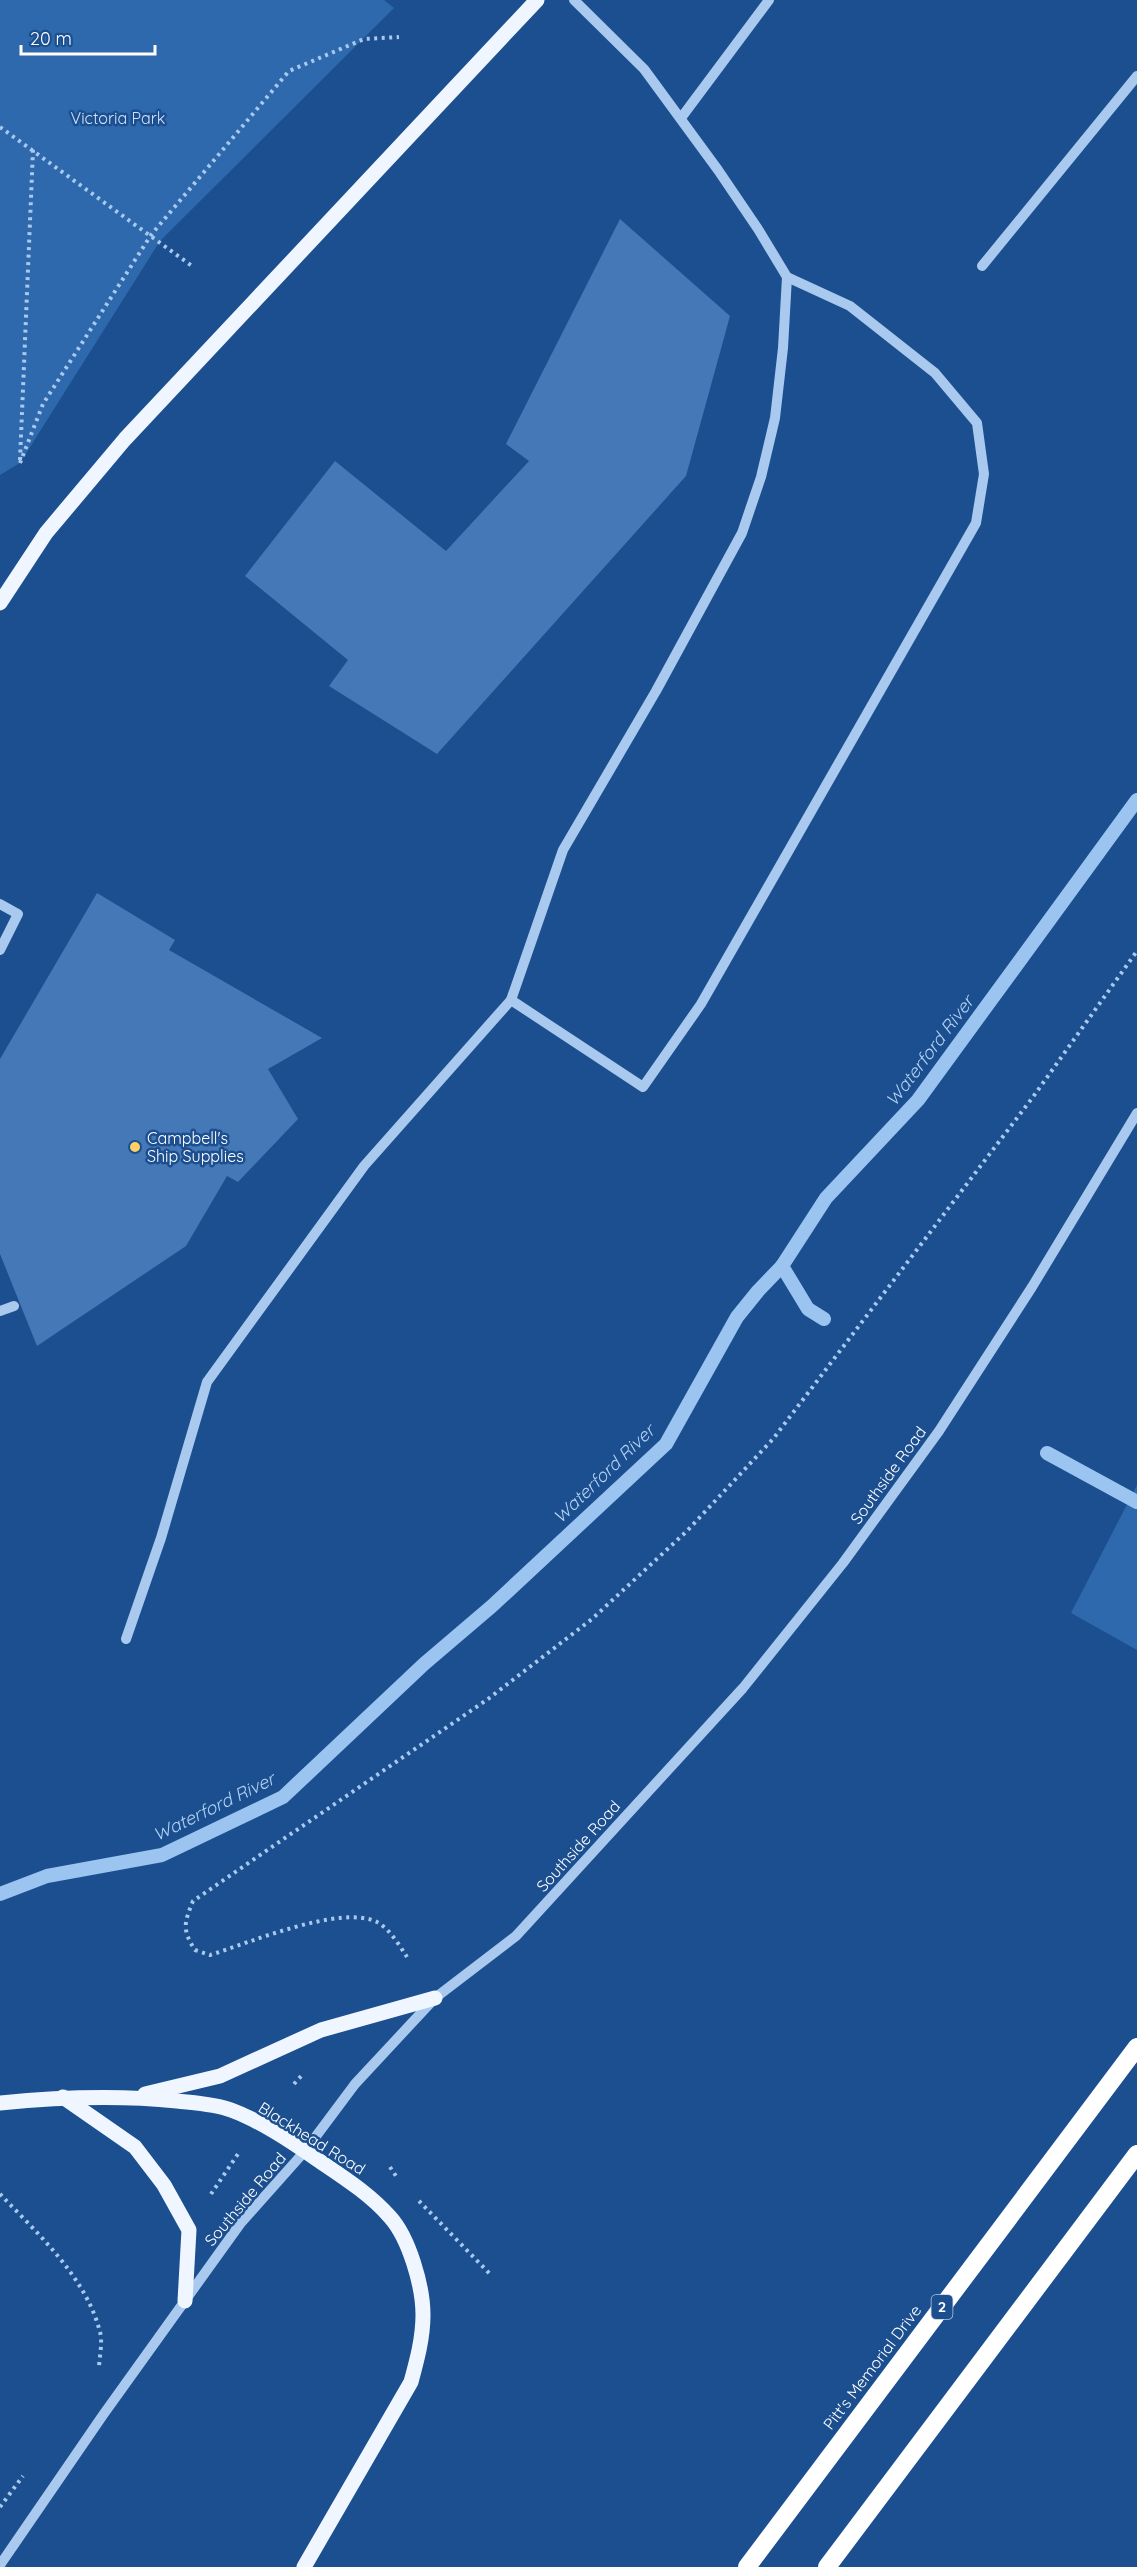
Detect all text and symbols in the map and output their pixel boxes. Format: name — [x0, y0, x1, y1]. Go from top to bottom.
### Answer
scale bar — [21, 18, 154, 56]
text: 20 m — [30, 27, 72, 50]
park label: Victoria Park — [71, 108, 165, 128]
water label: Waterford River — [880, 989, 980, 1111]
place label: Campbell's Ship Supplies — [147, 1128, 244, 1166]
marker: Campbell's Ship Supplies — [128, 1140, 142, 1154]
water label: Waterford River — [548, 1418, 661, 1528]
street label: Southside Road — [846, 1422, 930, 1528]
water label: Waterford River — [149, 1766, 280, 1846]
street label: Southside Road — [532, 1796, 624, 1896]
street label: Blackhead Road — [255, 2097, 369, 2179]
street label: Southside Road — [200, 2148, 290, 2250]
road number: 2 — [932, 2295, 952, 2319]
street label: Pitt's Memorial Drive — [819, 2301, 925, 2433]

